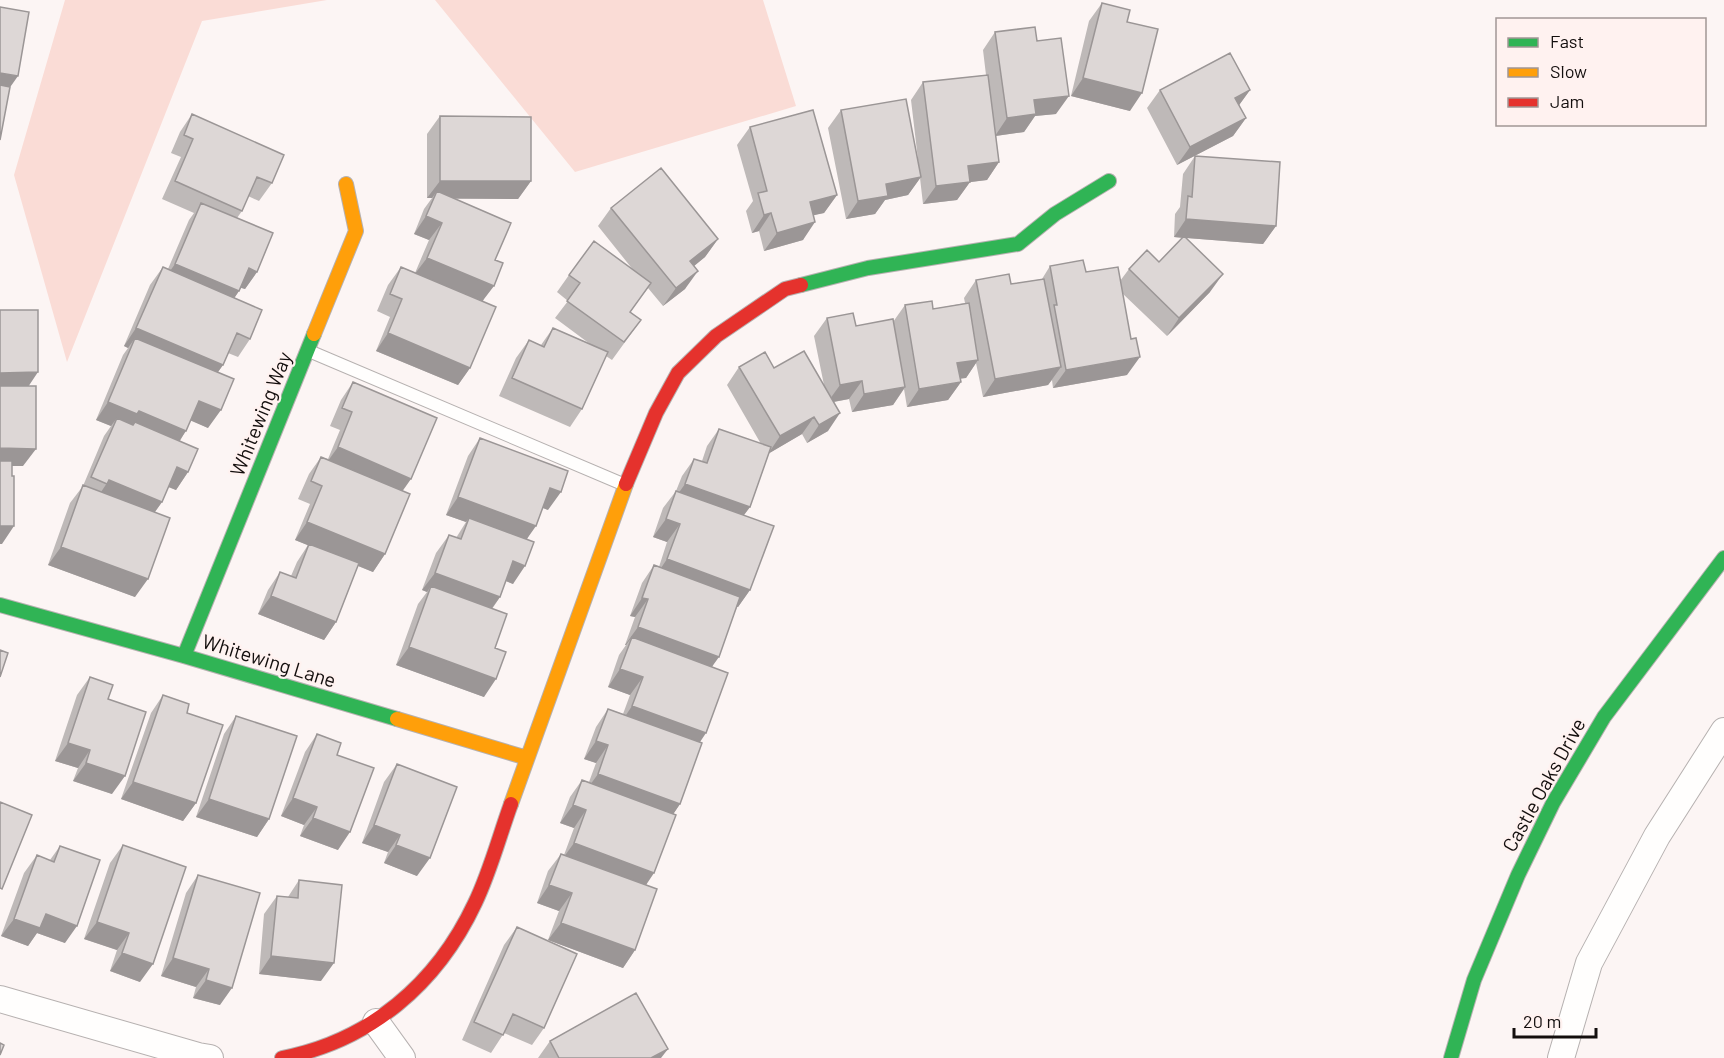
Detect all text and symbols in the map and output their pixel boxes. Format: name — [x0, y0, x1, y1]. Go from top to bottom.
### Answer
legend — [1496, 18, 1706, 126]
text: Fast — [1550, 30, 1584, 52]
text: Slow — [1550, 60, 1587, 82]
text: Jam — [1550, 90, 1584, 112]
street label: Whitewing Way — [224, 348, 296, 479]
street label: Whitewing Lane — [199, 628, 339, 692]
street label: Castle Oaks Drive — [1497, 714, 1590, 855]
scale bar — [1514, 1001, 1596, 1039]
text: 20 m — [1523, 1010, 1561, 1032]

